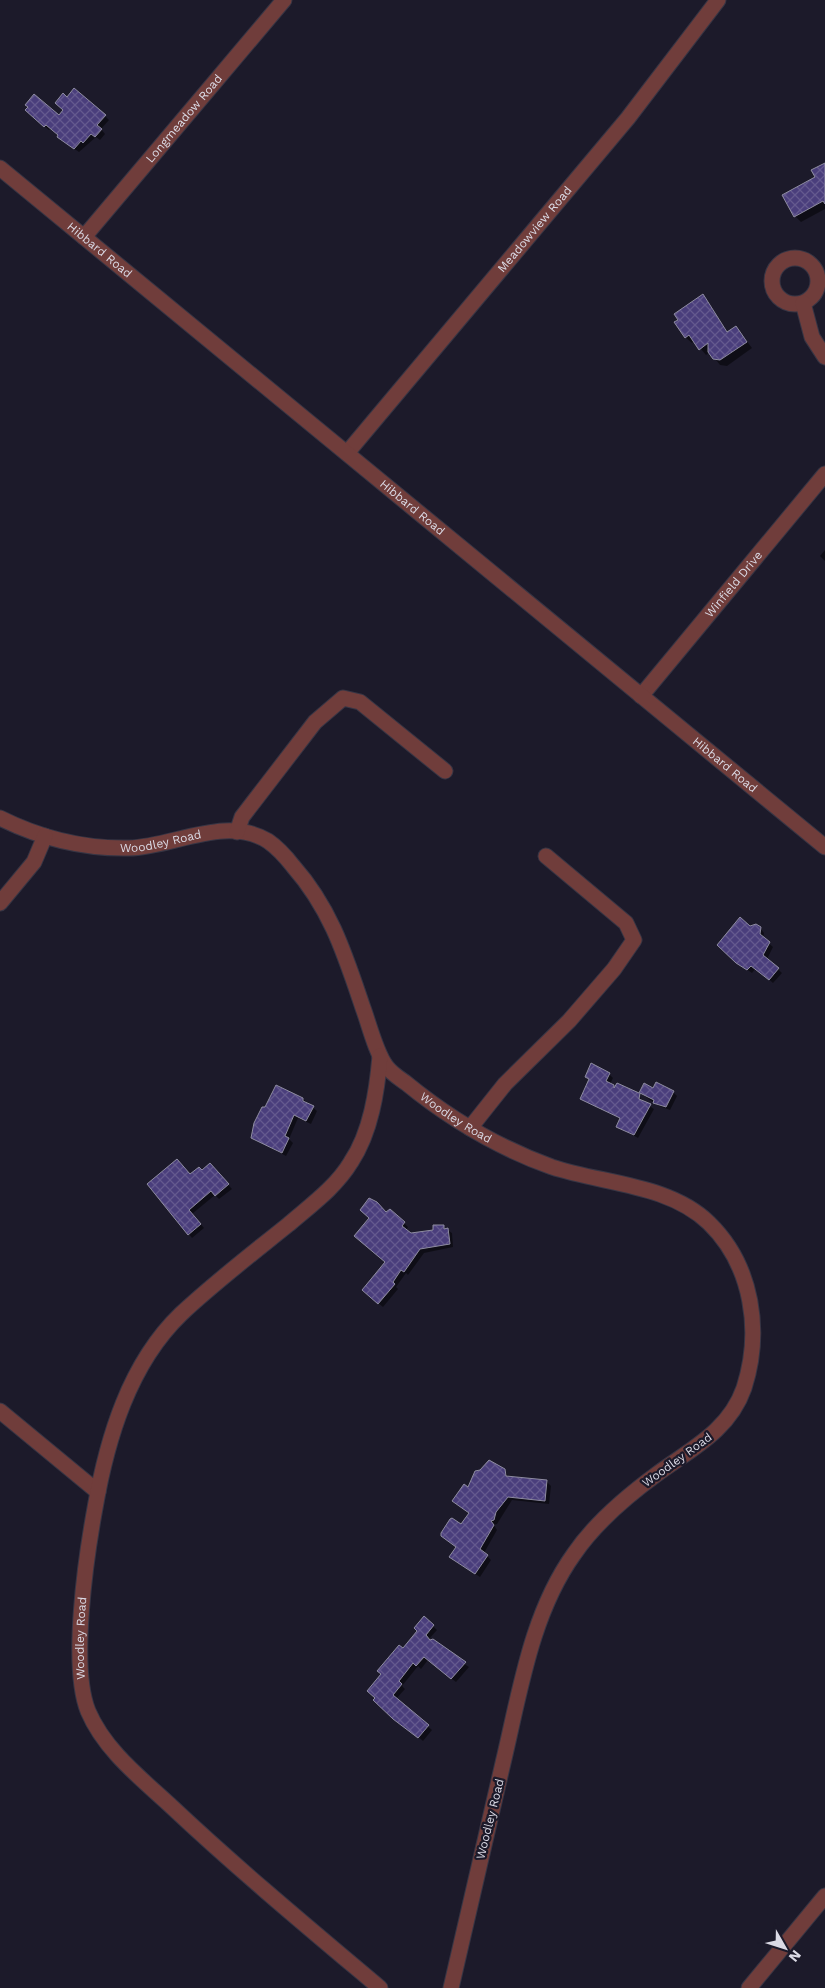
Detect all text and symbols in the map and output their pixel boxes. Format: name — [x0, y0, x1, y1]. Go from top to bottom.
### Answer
street label: Longmeadow Road — [143, 72, 225, 165]
street label: Meadowview Road — [495, 183, 575, 275]
street label: Hibbard Road — [64, 219, 135, 281]
street label: Hibbard Road — [377, 477, 447, 538]
street label: Winfield Drive — [702, 548, 765, 620]
street label: Hibbard Road — [690, 734, 760, 795]
street label: Woodley Road — [120, 827, 203, 855]
street label: Woodley Road — [417, 1089, 494, 1146]
street label: Woodley Road — [639, 1430, 715, 1490]
street label: Woodley Road — [73, 1596, 90, 1680]
street label: Woodley Road — [473, 1777, 507, 1861]
north arrow — [760, 1923, 810, 1973]
text: N — [786, 1947, 805, 1965]

